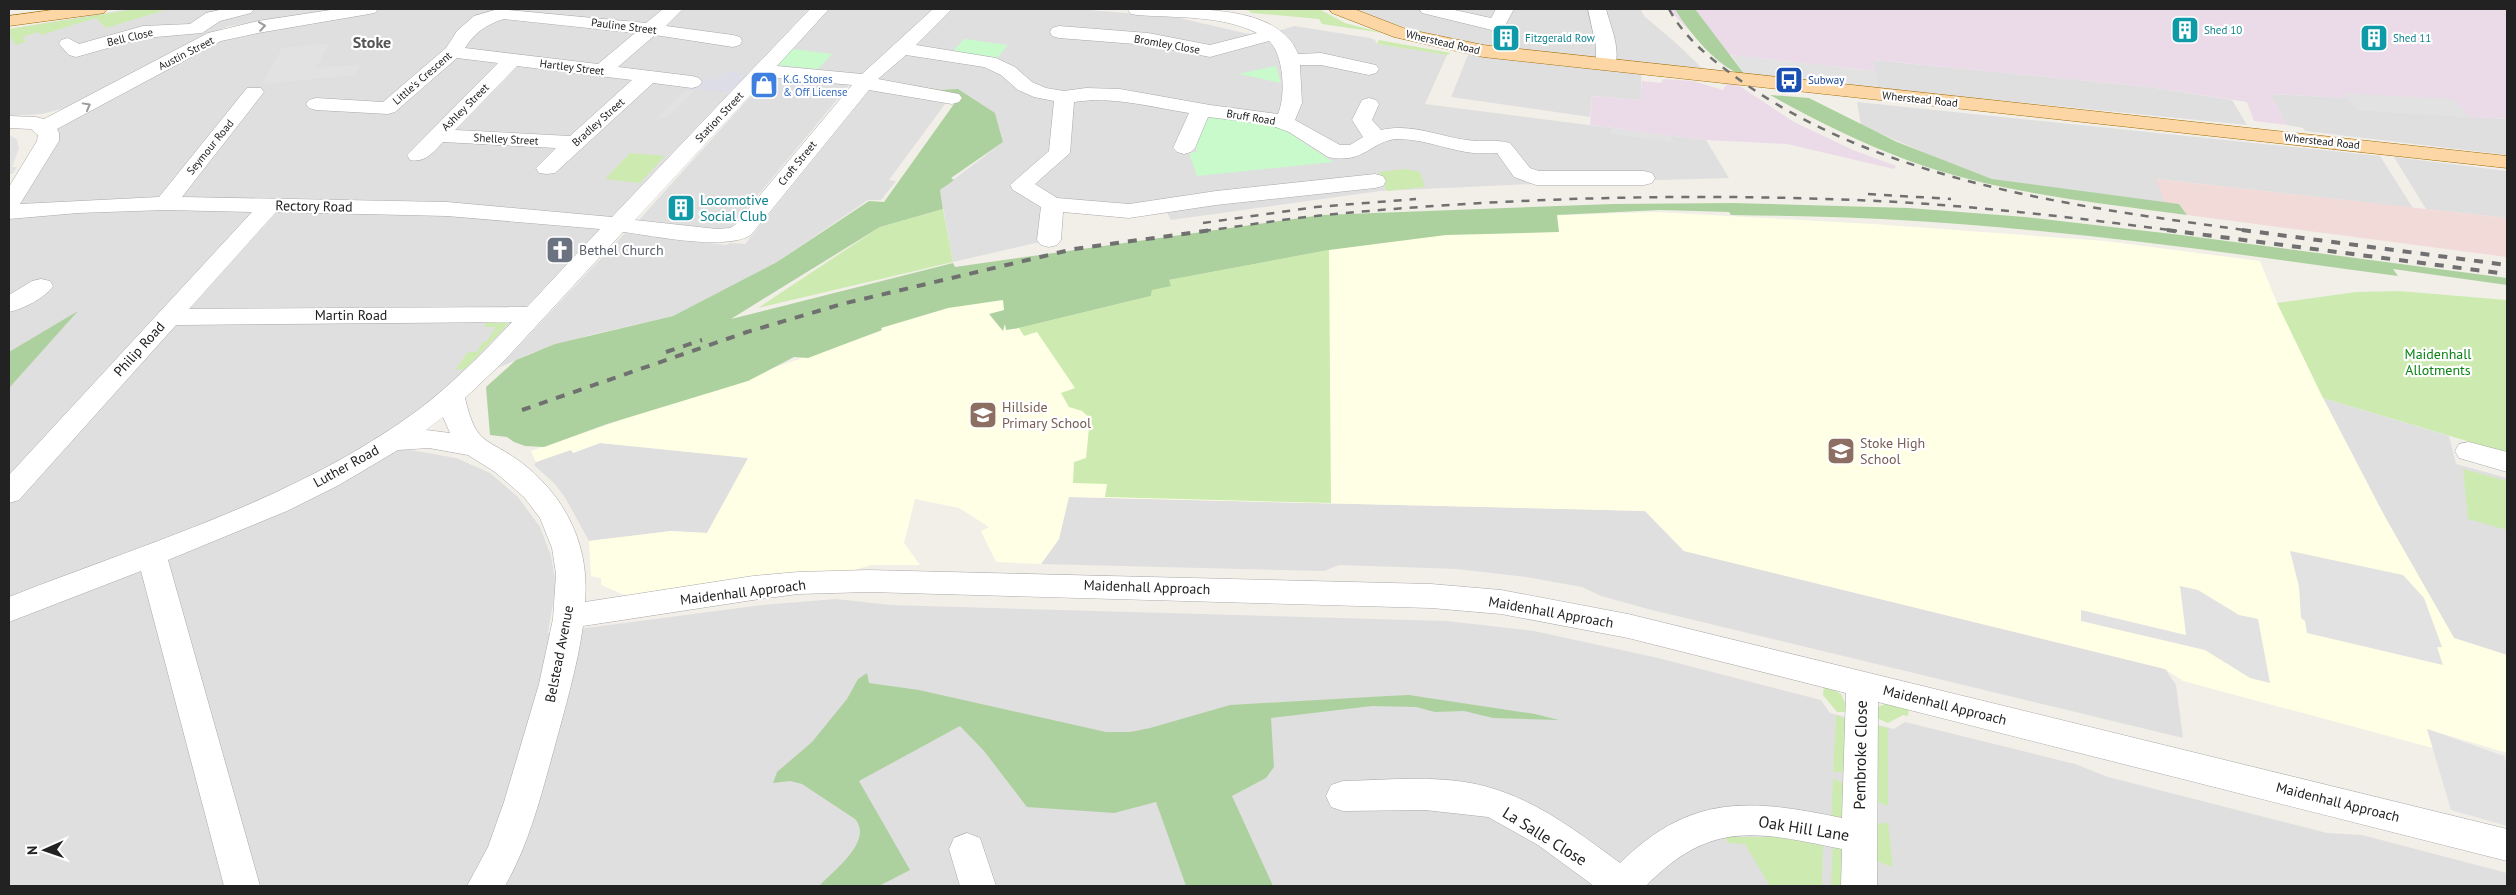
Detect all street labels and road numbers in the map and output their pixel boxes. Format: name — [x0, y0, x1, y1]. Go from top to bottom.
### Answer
street label: Pauline Street — [590, 15, 658, 37]
street label: Bell Close — [106, 25, 155, 49]
street label: Wherstead Road — [1404, 27, 1482, 57]
street label: Bromley Close — [1133, 31, 1202, 57]
street label: Austin Street — [156, 33, 216, 73]
street label: Little's Crescent — [389, 48, 455, 108]
street label: Hartley Street — [539, 56, 605, 78]
street label: Ashley Street — [438, 80, 492, 134]
street label: Station Street — [692, 88, 746, 145]
street label: Wherstead Road — [1882, 88, 1959, 110]
street label: Bradley Street — [569, 95, 627, 149]
street label: Bruff Road — [1226, 106, 1277, 128]
street label: Seymour Road — [183, 116, 237, 177]
street label: Shelley Street — [473, 130, 539, 148]
street label: Wherstead Road — [2284, 130, 2361, 152]
street label: Croft Street — [775, 138, 820, 188]
street label: Rectory Road — [275, 196, 353, 216]
street label: Martin Road — [315, 306, 387, 324]
street label: Philip Road — [110, 318, 168, 380]
street label: Luther Road — [310, 441, 382, 491]
street label: Maidenhall Approach — [679, 575, 807, 609]
street label: Maidenhall Approach — [1083, 576, 1211, 598]
street label: Maidenhall Approach — [1487, 592, 1615, 632]
street label: Belstead Avenue — [541, 604, 577, 704]
street label: Maidenhall Approach — [1881, 681, 2009, 729]
street label: Pembroke Close — [1849, 700, 1871, 810]
street label: Maidenhall Approach — [2274, 778, 2402, 826]
street label: La Salle Close — [1499, 802, 1591, 870]
street label: Oak Hill Lane — [1757, 811, 1851, 845]

